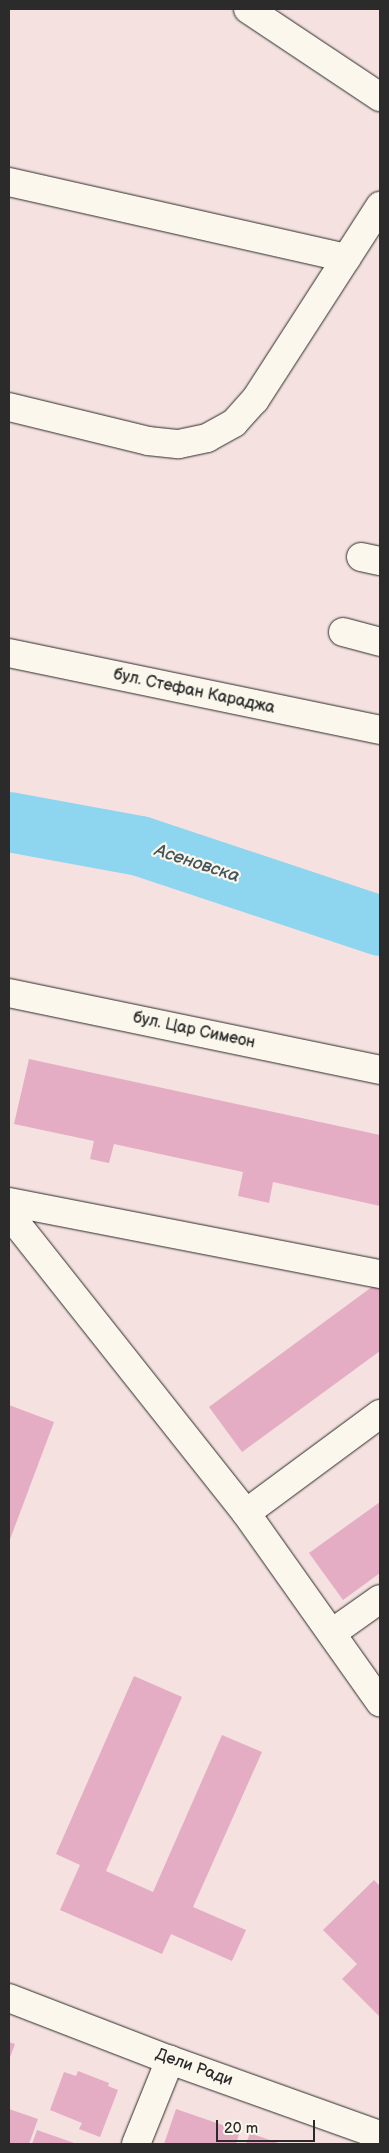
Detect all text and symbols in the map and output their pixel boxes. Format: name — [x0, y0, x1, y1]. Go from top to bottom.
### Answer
street label: бул. Стефан Караджа — [112, 666, 276, 718]
water label: Асеновска — [152, 840, 242, 888]
street label: бул. Цар Симеон — [131, 1009, 257, 1053]
street label: Дели Ради — [153, 2045, 235, 2091]
scale bar — [219, 2110, 318, 2142]
text: 20 m — [224, 2119, 258, 2138]

